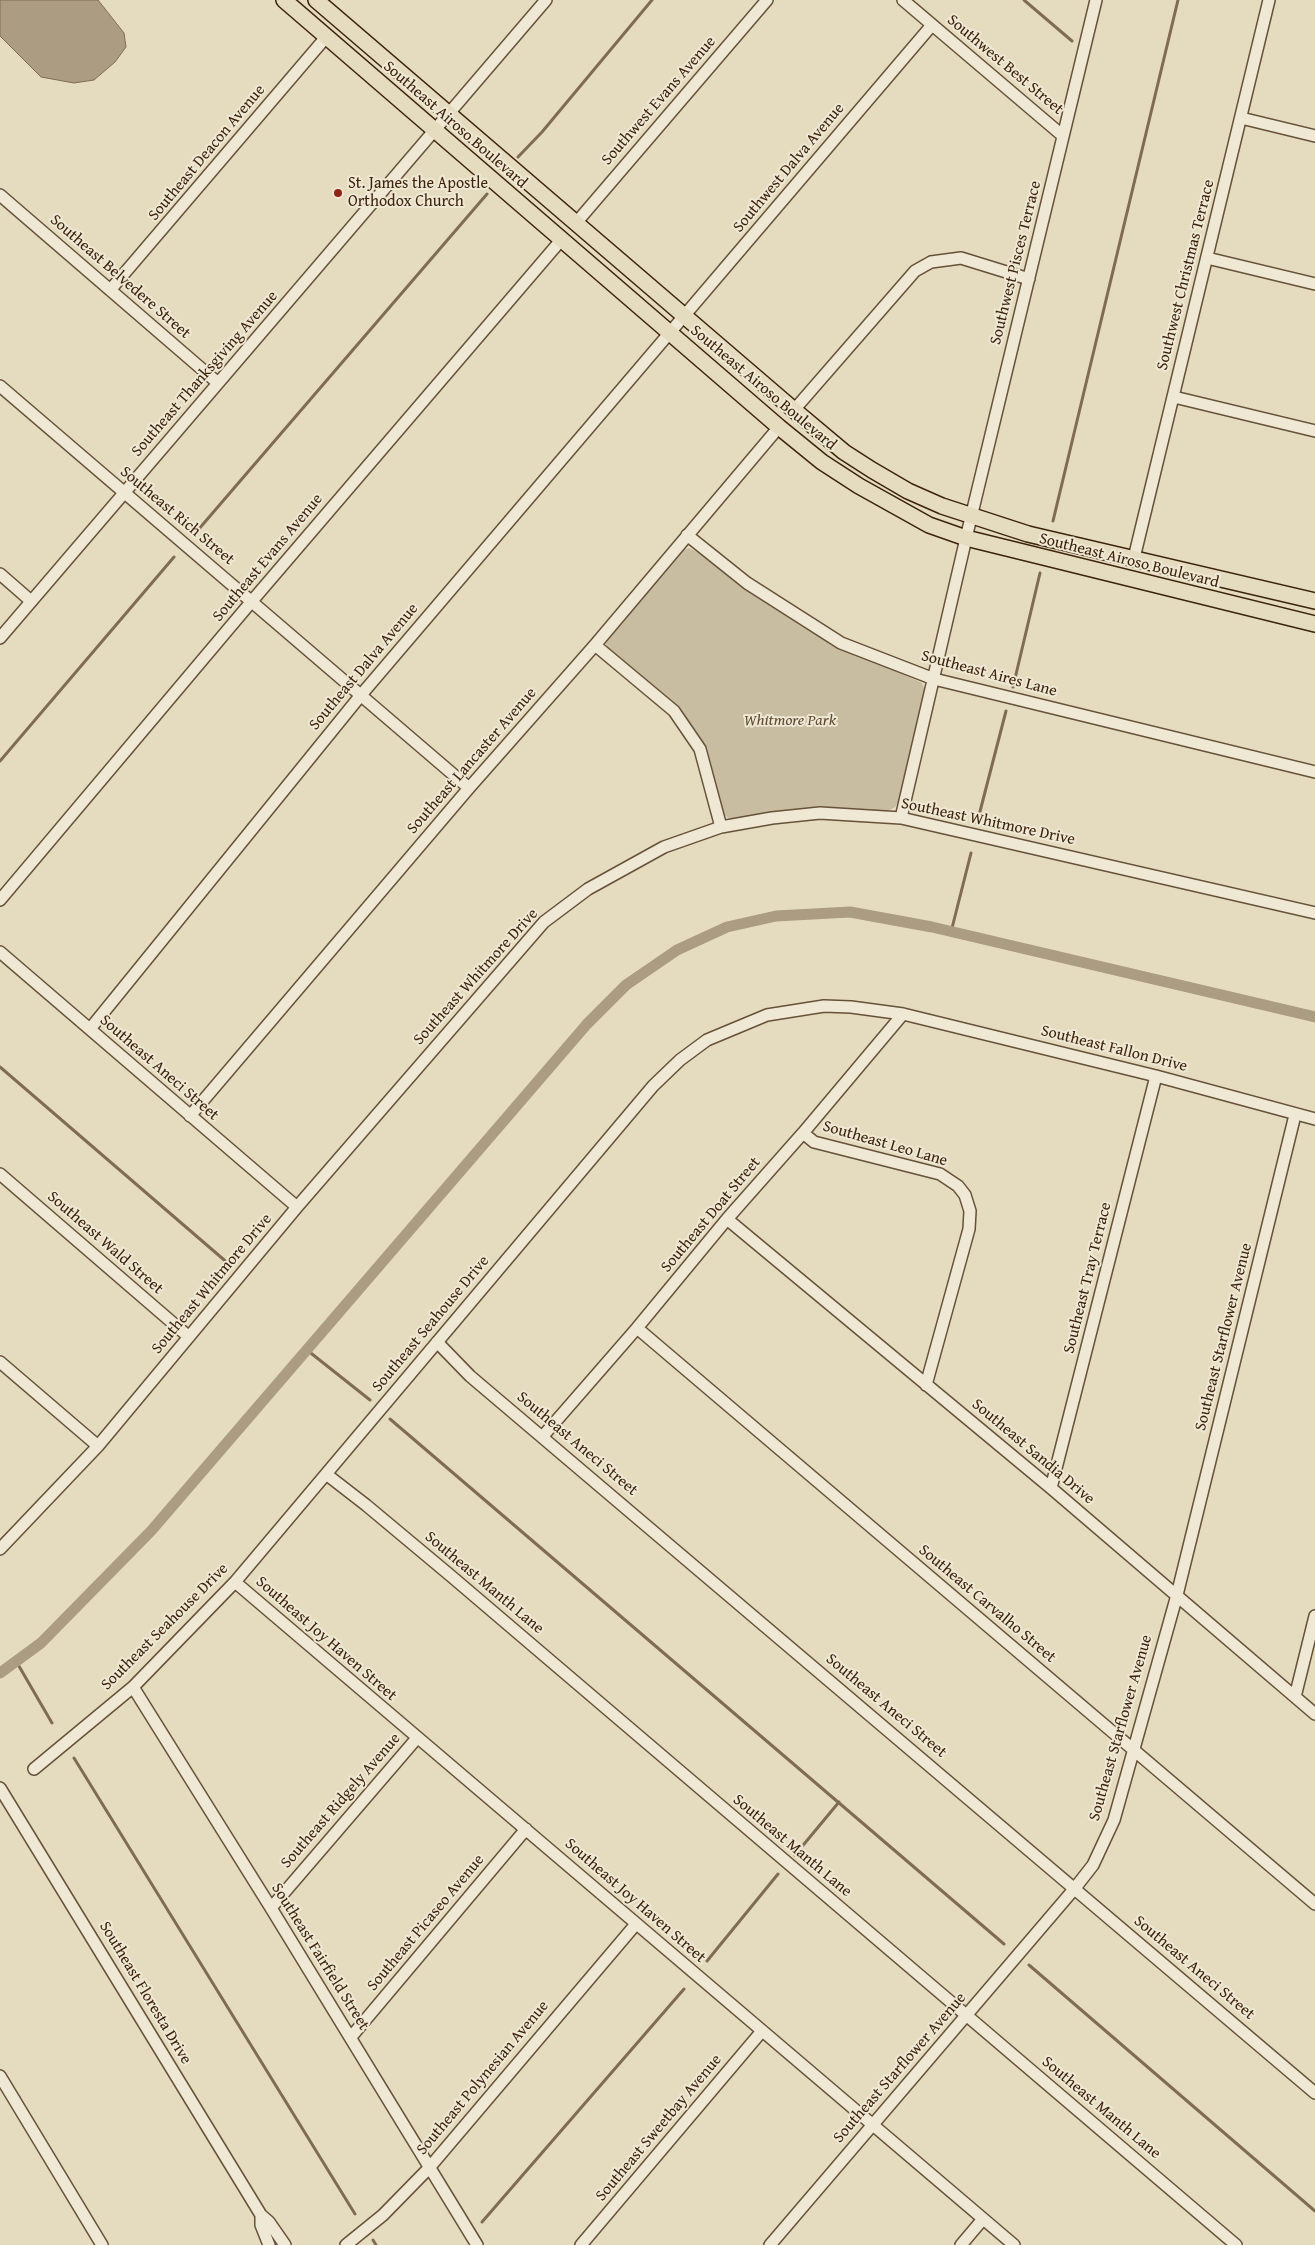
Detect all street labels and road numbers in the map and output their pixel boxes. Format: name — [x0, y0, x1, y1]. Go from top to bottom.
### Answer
street label: Southwest Best Street — [943, 11, 1067, 119]
street label: Southwest Evans Avenue — [598, 33, 720, 169]
street label: Southeast Airoso Boulevard — [379, 57, 531, 193]
street label: Southeast Deacon Avenue — [145, 81, 269, 225]
street label: Southwest Dalva Avenue — [729, 99, 849, 237]
street label: Southwest Christmas Terrace — [1153, 178, 1219, 372]
street label: Southwest Pisces Terrace — [986, 179, 1046, 347]
street label: Southeast Belvedere Street — [46, 211, 194, 343]
street label: Southeast Thanksgiving Avenue — [128, 287, 282, 461]
street label: Southeast Airoso Boulevard — [686, 321, 840, 455]
street label: Southeast Rich Street — [116, 463, 238, 569]
street label: Southeast Evans Avenue — [209, 490, 327, 626]
street label: Southeast Airoso Boulevard — [1037, 529, 1221, 593]
street label: Southeast Dalva Avenue — [305, 600, 423, 734]
street label: Southeast Aires Lane — [919, 647, 1059, 701]
street label: Southeast Lancaster Avenue — [403, 684, 541, 838]
street label: Southeast Whitmore Drive — [899, 794, 1077, 850]
street label: Southeast Whitmore Drive — [410, 905, 542, 1049]
street label: Southeast Aneci Street — [95, 1011, 223, 1125]
street label: Southeast Fallon Drive — [1039, 1022, 1189, 1076]
street label: Southeast Leo Lane — [820, 1117, 950, 1171]
street label: Southeast Doat Street — [657, 1153, 765, 1277]
street label: Southeast Wald Street — [43, 1187, 167, 1299]
street label: Southeast Tray Terrace — [1060, 1200, 1116, 1356]
street label: Southeast Whitmore Drive — [148, 1210, 276, 1358]
street label: Southeast Starflower Avenue — [1191, 1241, 1257, 1433]
street label: Southeast Seahouse Drive — [368, 1252, 494, 1396]
street label: Southeast Aneci Street — [513, 1388, 641, 1500]
street label: Southeast Sandia Drive — [968, 1395, 1098, 1509]
street label: Southeast Manth Lane — [421, 1528, 547, 1638]
street label: Southeast Carvalho Street — [914, 1541, 1060, 1667]
street label: Southeast Seahouse Drive — [97, 1559, 233, 1695]
street label: Southeast Joy Haven Street — [252, 1573, 400, 1705]
street label: Southeast Starflower Avenue — [1085, 1633, 1157, 1823]
street label: Southeast Aneci Street — [822, 1650, 950, 1762]
street label: Southeast Ridgely Avenue — [277, 1730, 405, 1872]
street label: Southeast Manth Lane — [729, 1791, 855, 1901]
street label: Southeast Joy Haven Street — [561, 1835, 709, 1967]
street label: Southeast Picaseo Avenue — [363, 1851, 489, 1995]
street label: Southeast Fairfield Street — [267, 1880, 373, 2034]
street label: Southeast Aneci Street — [1130, 1912, 1258, 2024]
street label: Southeast Floresta Drive — [95, 1918, 195, 2068]
street label: Southeast Starflower Avenue — [829, 1989, 971, 2147]
street label: Southeast Polynesian Avenue — [413, 1997, 553, 2159]
street label: Southeast Sweetbay Avenue — [592, 2051, 726, 2205]
street label: Southeast Manth Lane — [1038, 2053, 1164, 2163]

